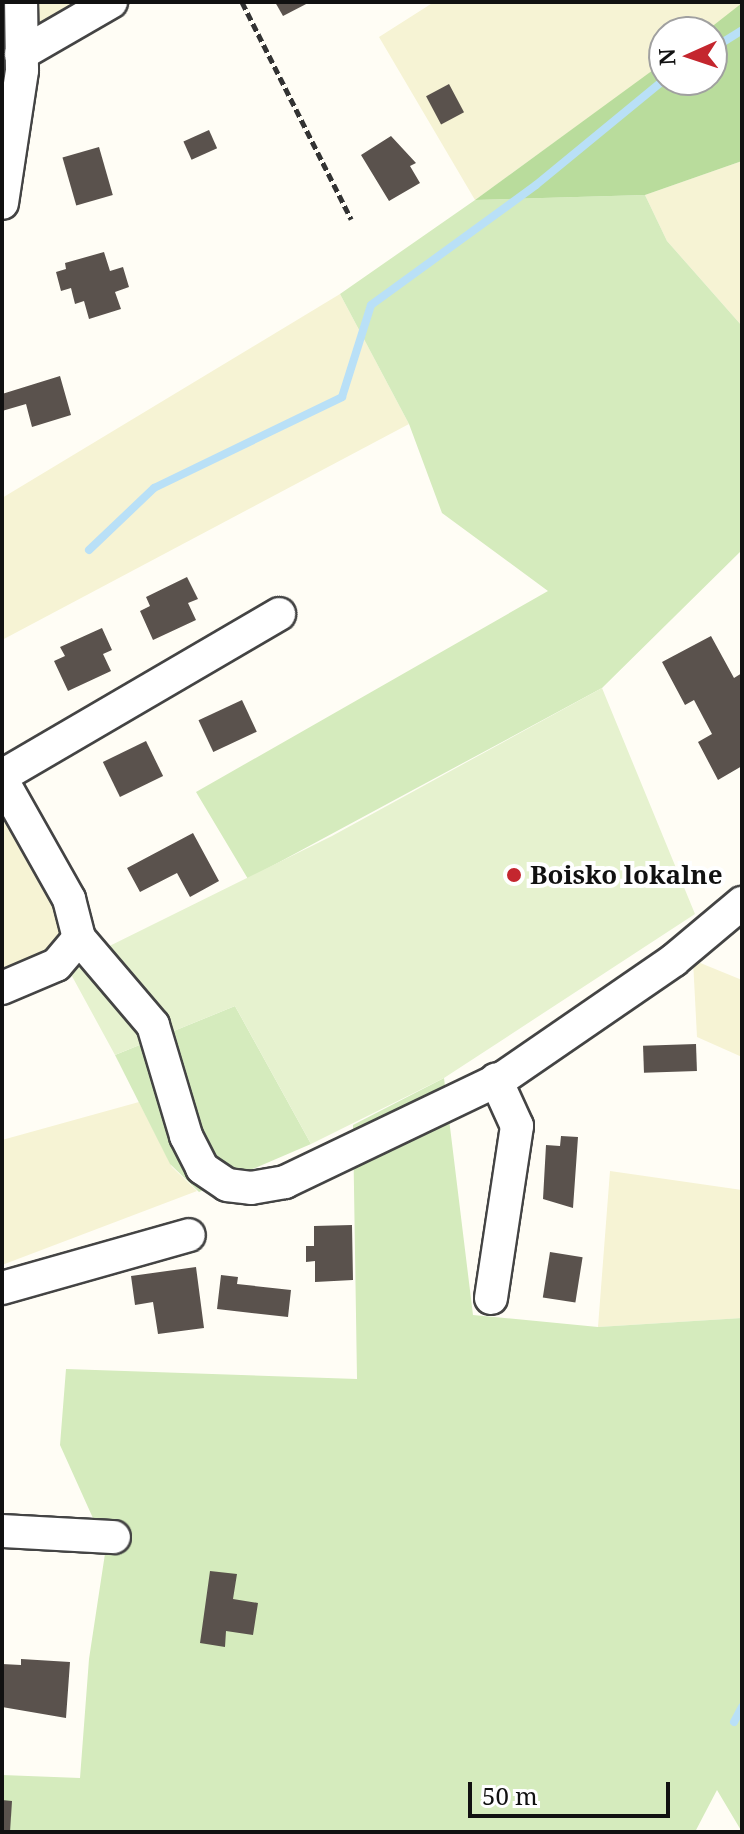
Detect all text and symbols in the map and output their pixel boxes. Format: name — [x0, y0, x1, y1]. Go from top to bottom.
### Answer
north arrow — [648, 16, 728, 96]
text: N — [651, 48, 681, 67]
place label: Boisko lokalne — [530, 859, 723, 891]
marker: Boisko lokalne — [505, 866, 523, 884]
scale bar — [472, 1766, 674, 1816]
text: 50 m — [482, 1779, 538, 1812]

